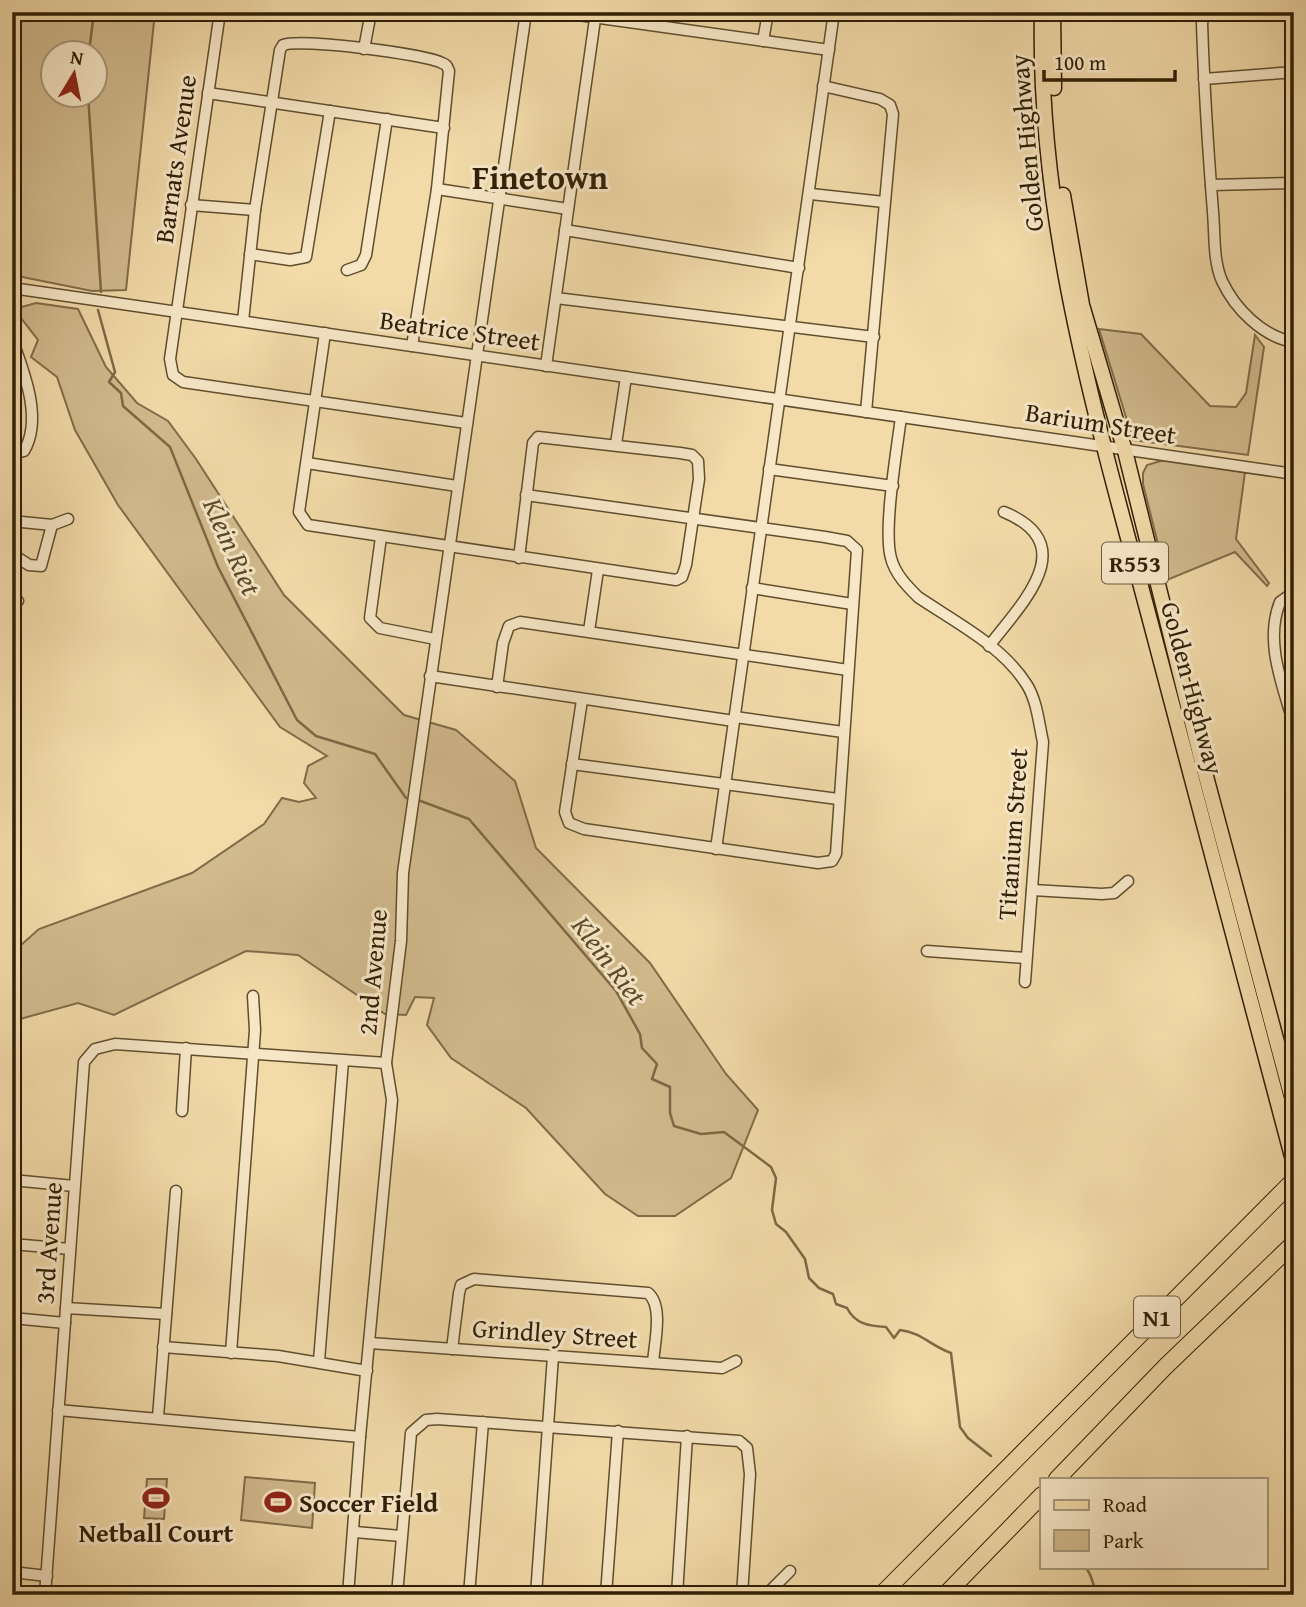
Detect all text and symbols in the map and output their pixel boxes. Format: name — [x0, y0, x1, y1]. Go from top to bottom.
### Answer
north arrow — [38, 38, 108, 108]
scale bar — [1044, 38, 1175, 82]
text: N — [68, 42, 86, 72]
text: 100 m — [1054, 47, 1106, 78]
street label: Golden Highway — [999, 53, 1053, 233]
street label: Barnats Avenue — [144, 72, 206, 246]
district label: Finetown — [472, 153, 608, 201]
street label: Beatrice Street — [377, 299, 543, 361]
street label: Barium Street — [1023, 392, 1179, 454]
water label: Klein Riet — [193, 490, 273, 602]
road number: R553 — [1102, 542, 1168, 584]
street label: Golden Highway — [1151, 597, 1235, 779]
street label: Titanium Street — [987, 747, 1037, 921]
water label: Klein Riet — [562, 906, 658, 1014]
street label: 2nd Avenue — [347, 907, 397, 1037]
street label: 3rd Avenue — [24, 1181, 72, 1305]
road number: N1 — [1134, 1296, 1180, 1338]
street label: Grindley Street — [471, 1308, 639, 1358]
legend — [1040, 1478, 1268, 1568]
sports icon: Netball Court — [141, 1483, 171, 1513]
place label: Soccer Field — [299, 1483, 438, 1522]
sports icon: Soccer Field — [263, 1487, 293, 1517]
text: Road — [1103, 1489, 1148, 1520]
place label: Netball Court — [79, 1513, 233, 1552]
text: Park — [1103, 1525, 1144, 1556]

